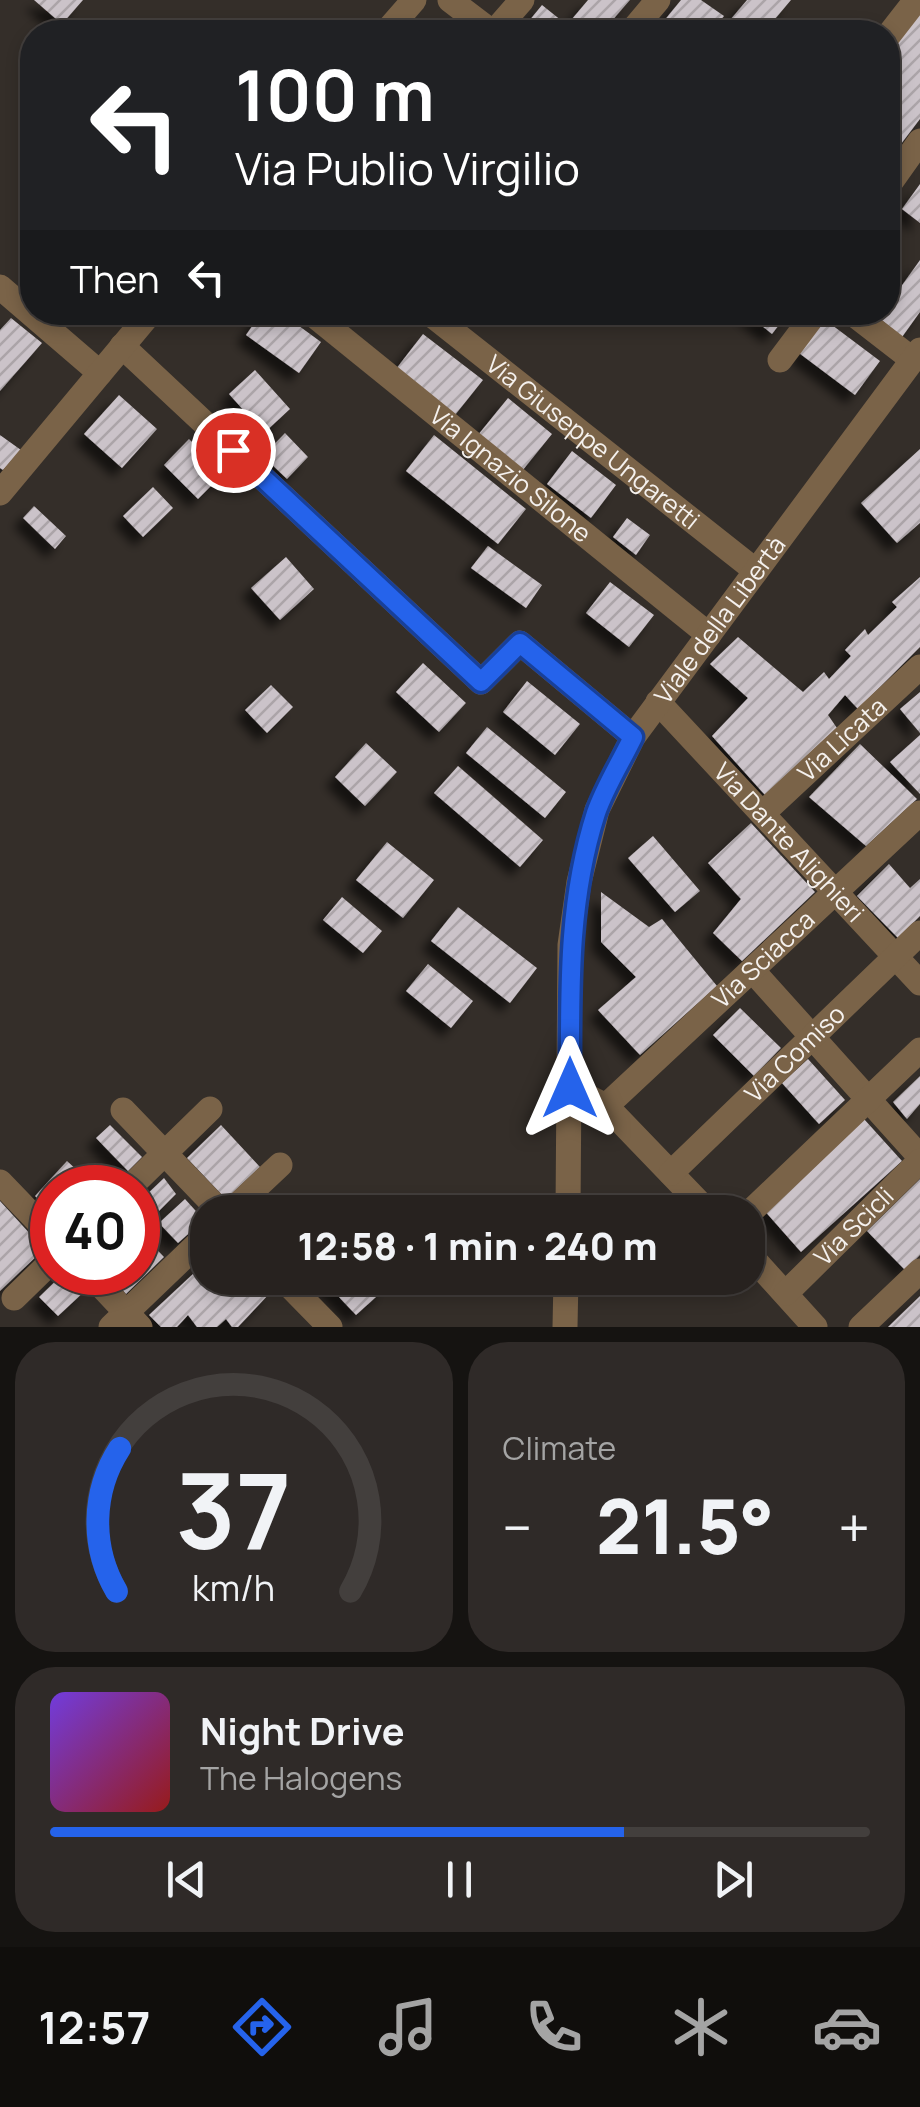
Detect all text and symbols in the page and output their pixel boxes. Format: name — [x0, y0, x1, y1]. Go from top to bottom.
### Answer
text: 100 m — [235, 46, 435, 142]
icon: left — [70, 60, 200, 190]
text: Via Publio Virgilio — [235, 137, 580, 199]
icon: left — [179, 250, 234, 305]
text: Then — [70, 252, 159, 304]
street label: Via Giuseppe Ungaretti — [479, 346, 707, 537]
street label: Via Ignazio Silone — [423, 398, 599, 550]
pin — [191, 408, 276, 493]
icon: arrive — [206, 423, 261, 478]
street label: Viale della Libertà — [646, 529, 793, 711]
street label: Via Licata — [790, 689, 894, 789]
street label: Via Dante Alighieri — [706, 755, 873, 930]
street label: Via Sciacca — [704, 902, 822, 1016]
street label: Via Comiso — [737, 997, 852, 1110]
position arrow — [518, 1036, 622, 1140]
speed limit sign: 40 — [30, 1165, 160, 1295]
street label: Via Scicli — [806, 1179, 901, 1273]
text: 12:58 · 1 min · 240 m — [297, 1219, 658, 1271]
text: Climate — [503, 1426, 616, 1470]
text: 37 — [176, 1438, 292, 1580]
text: 21.5° — [596, 1474, 774, 1577]
text: − — [503, 1489, 532, 1565]
text: + — [838, 1489, 870, 1565]
text: km/h — [192, 1563, 275, 1612]
text: Night Drive — [200, 1704, 405, 1756]
text: The Halogens — [200, 1756, 402, 1800]
icon: previous — [159, 1852, 214, 1907]
icon: pause — [432, 1852, 487, 1907]
icon: next — [706, 1852, 761, 1907]
icon: directions — [227, 1992, 297, 2062]
icon: music — [373, 1992, 443, 2062]
icon: phone — [519, 1992, 589, 2062]
icon: climate — [666, 1992, 736, 2062]
icon: car — [812, 1992, 882, 2062]
text: 12:57 — [38, 1996, 150, 2058]

